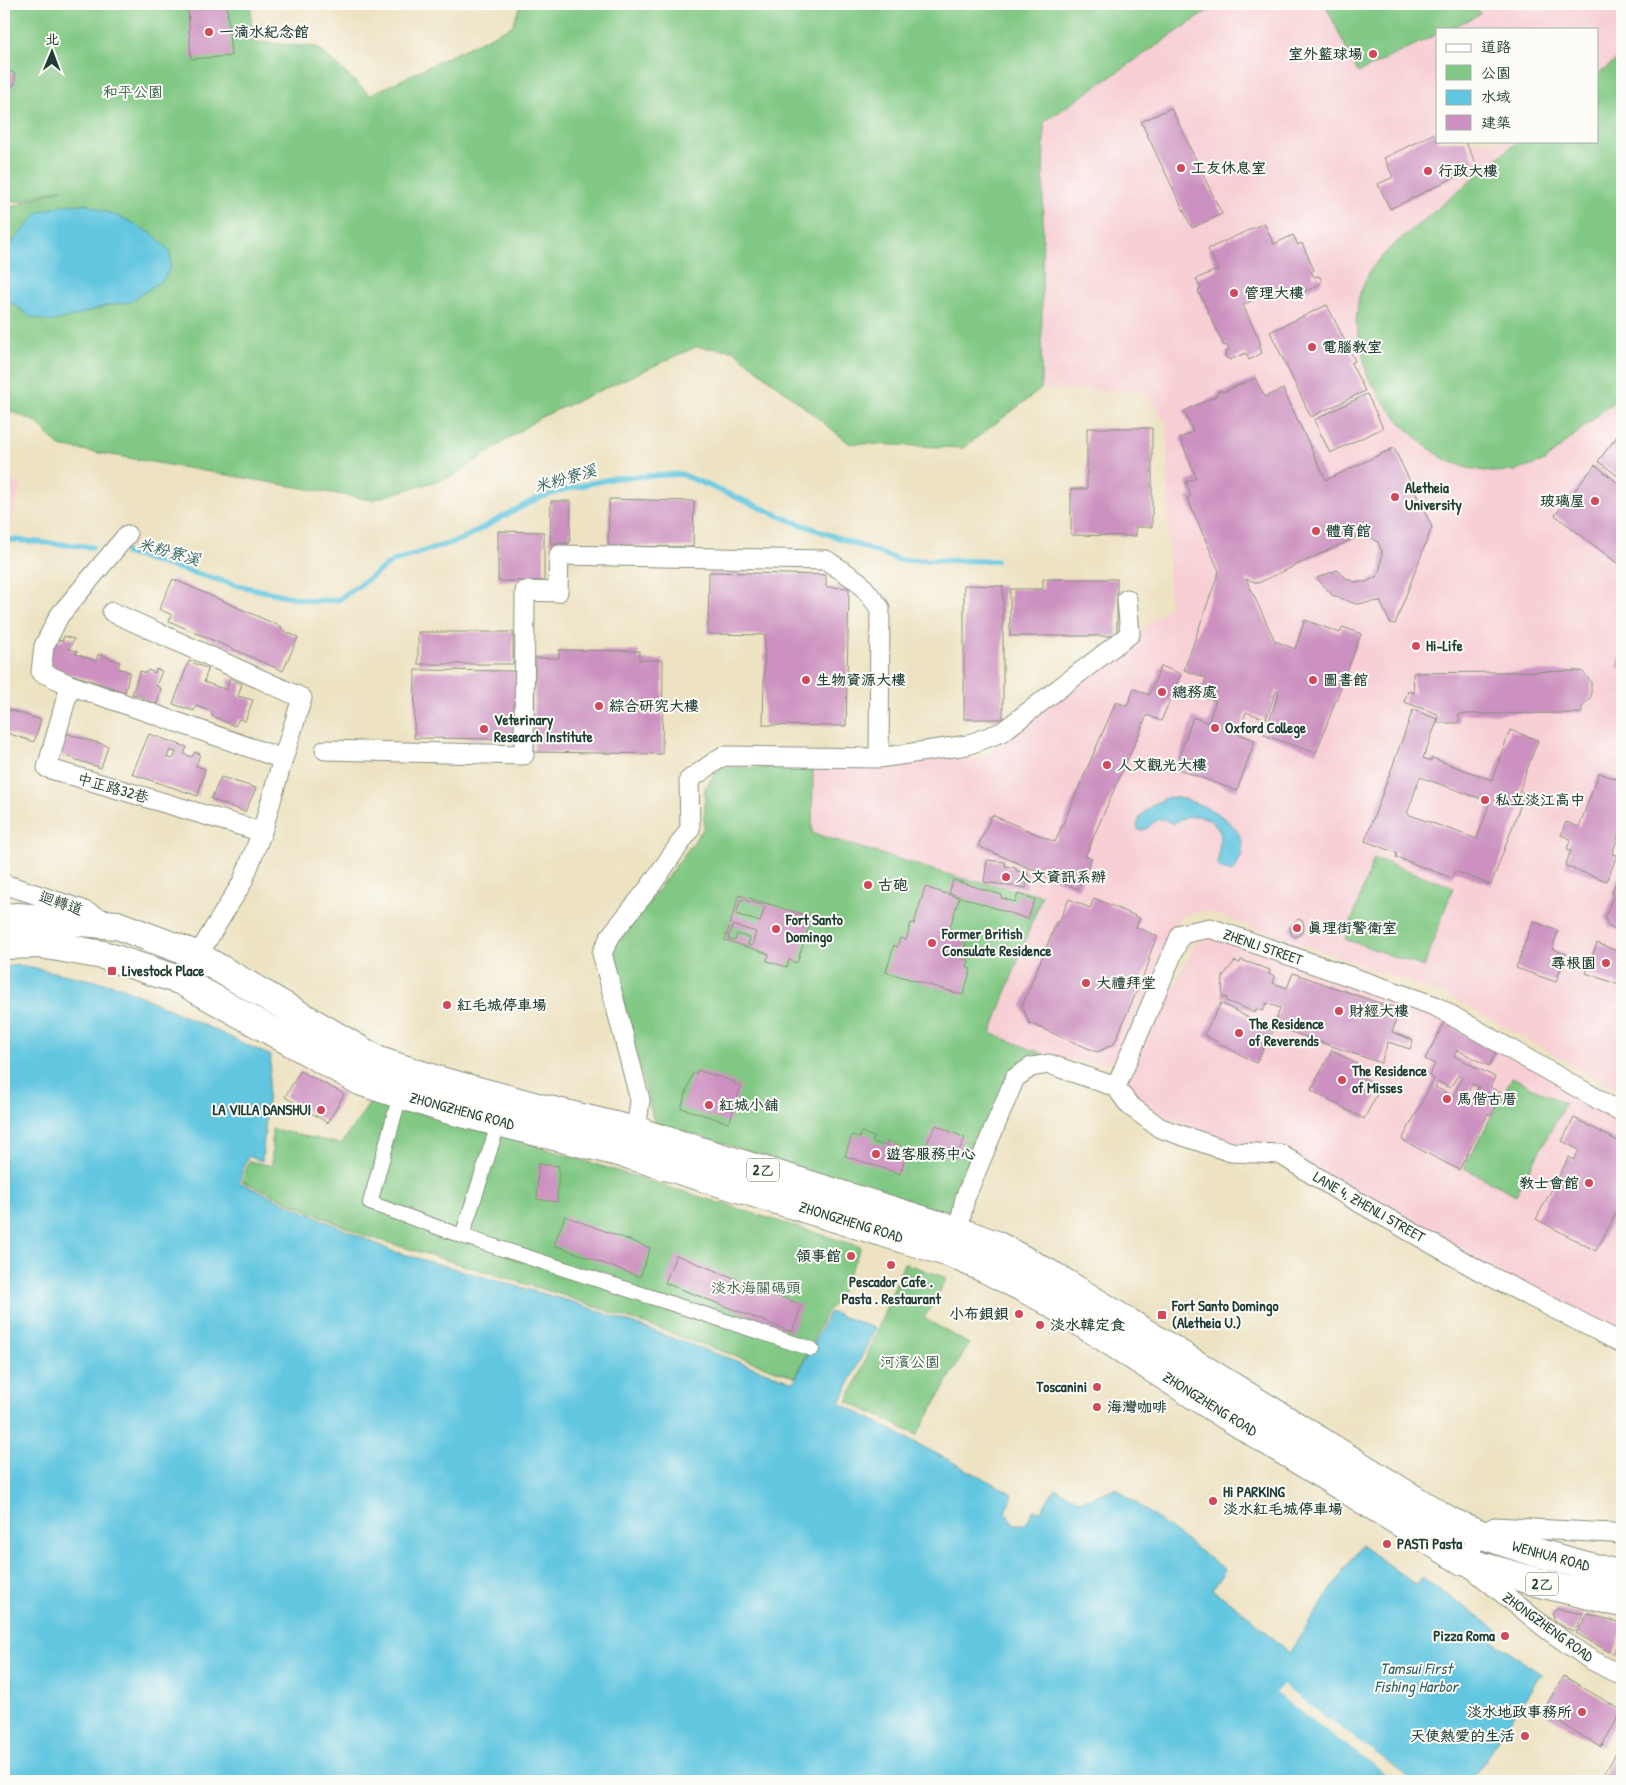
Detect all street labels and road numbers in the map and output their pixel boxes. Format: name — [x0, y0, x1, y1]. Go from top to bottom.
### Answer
street label: 中正路32巷 — [75, 767, 151, 808]
street label: 迴轉道 — [36, 885, 86, 920]
street label: ZHENLI STREET — [1221, 923, 1307, 970]
street label: ZHONGZHENG ROAD — [407, 1086, 518, 1135]
road number: 2乙 — [747, 1158, 779, 1182]
street label: LANE 4, ZHENLI STREET — [1310, 1166, 1430, 1248]
street label: ZHONGZHENG ROAD — [797, 1196, 907, 1248]
street label: ZHONGZHENG ROAD — [1159, 1366, 1262, 1441]
street label: WENHUA ROAD — [1510, 1535, 1593, 1576]
road number: 2乙 — [1526, 1572, 1558, 1596]
street label: ZHONGZHENG ROAD — [1499, 1586, 1599, 1667]

